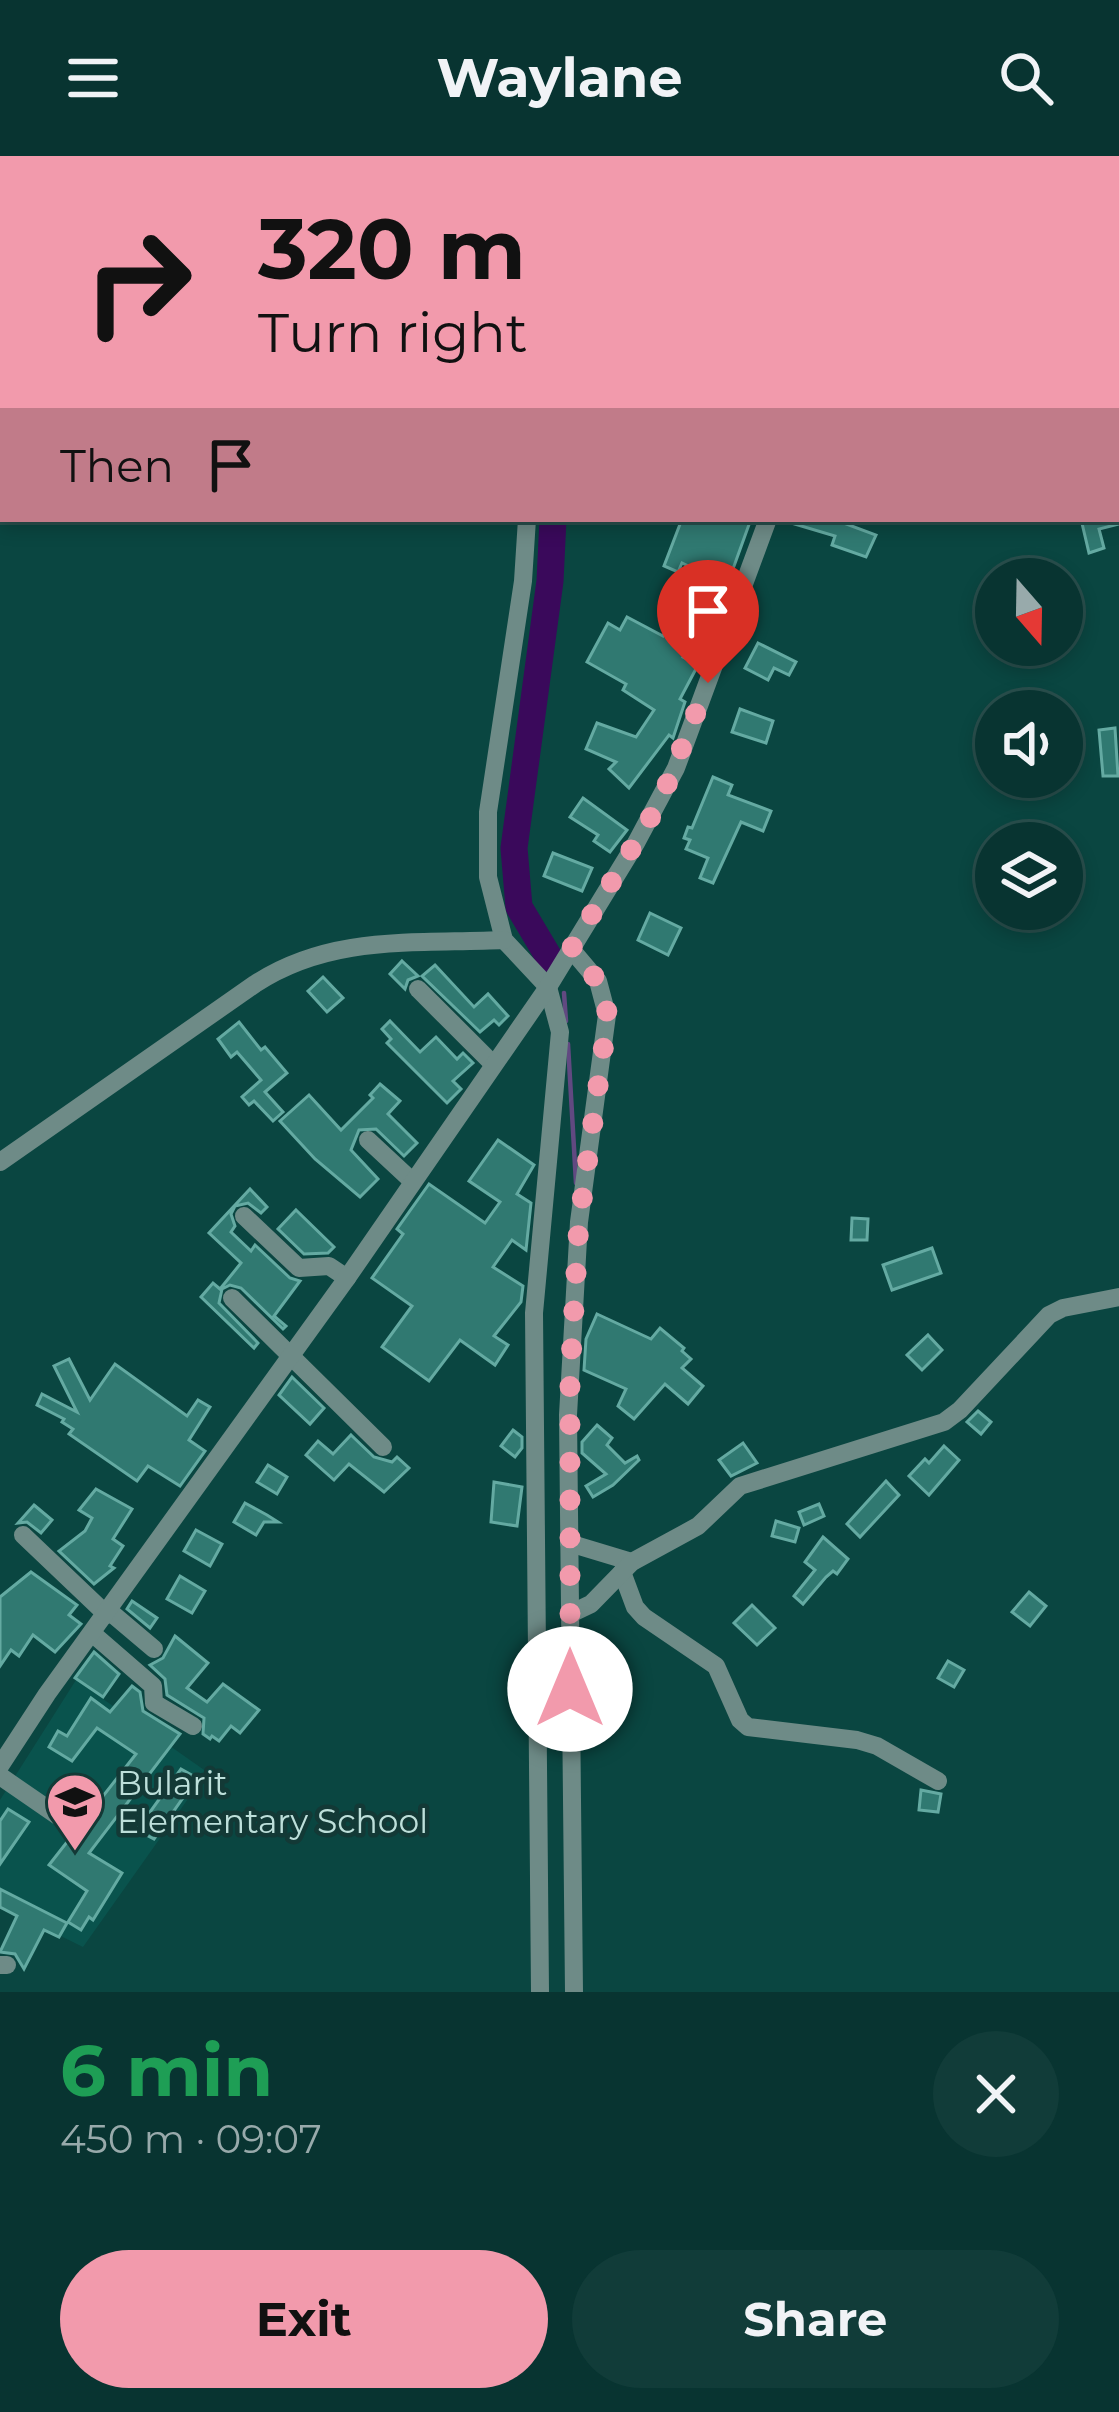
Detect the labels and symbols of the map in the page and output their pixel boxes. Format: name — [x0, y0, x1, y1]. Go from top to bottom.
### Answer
north arrow — [975, 558, 1083, 666]
pin — [657, 560, 759, 683]
position arrow — [507, 1626, 633, 1752]
place label: Bularit Elementary School — [117, 1763, 428, 1841]
school or university icon: Bularit Elementary School — [44, 1771, 106, 1853]

